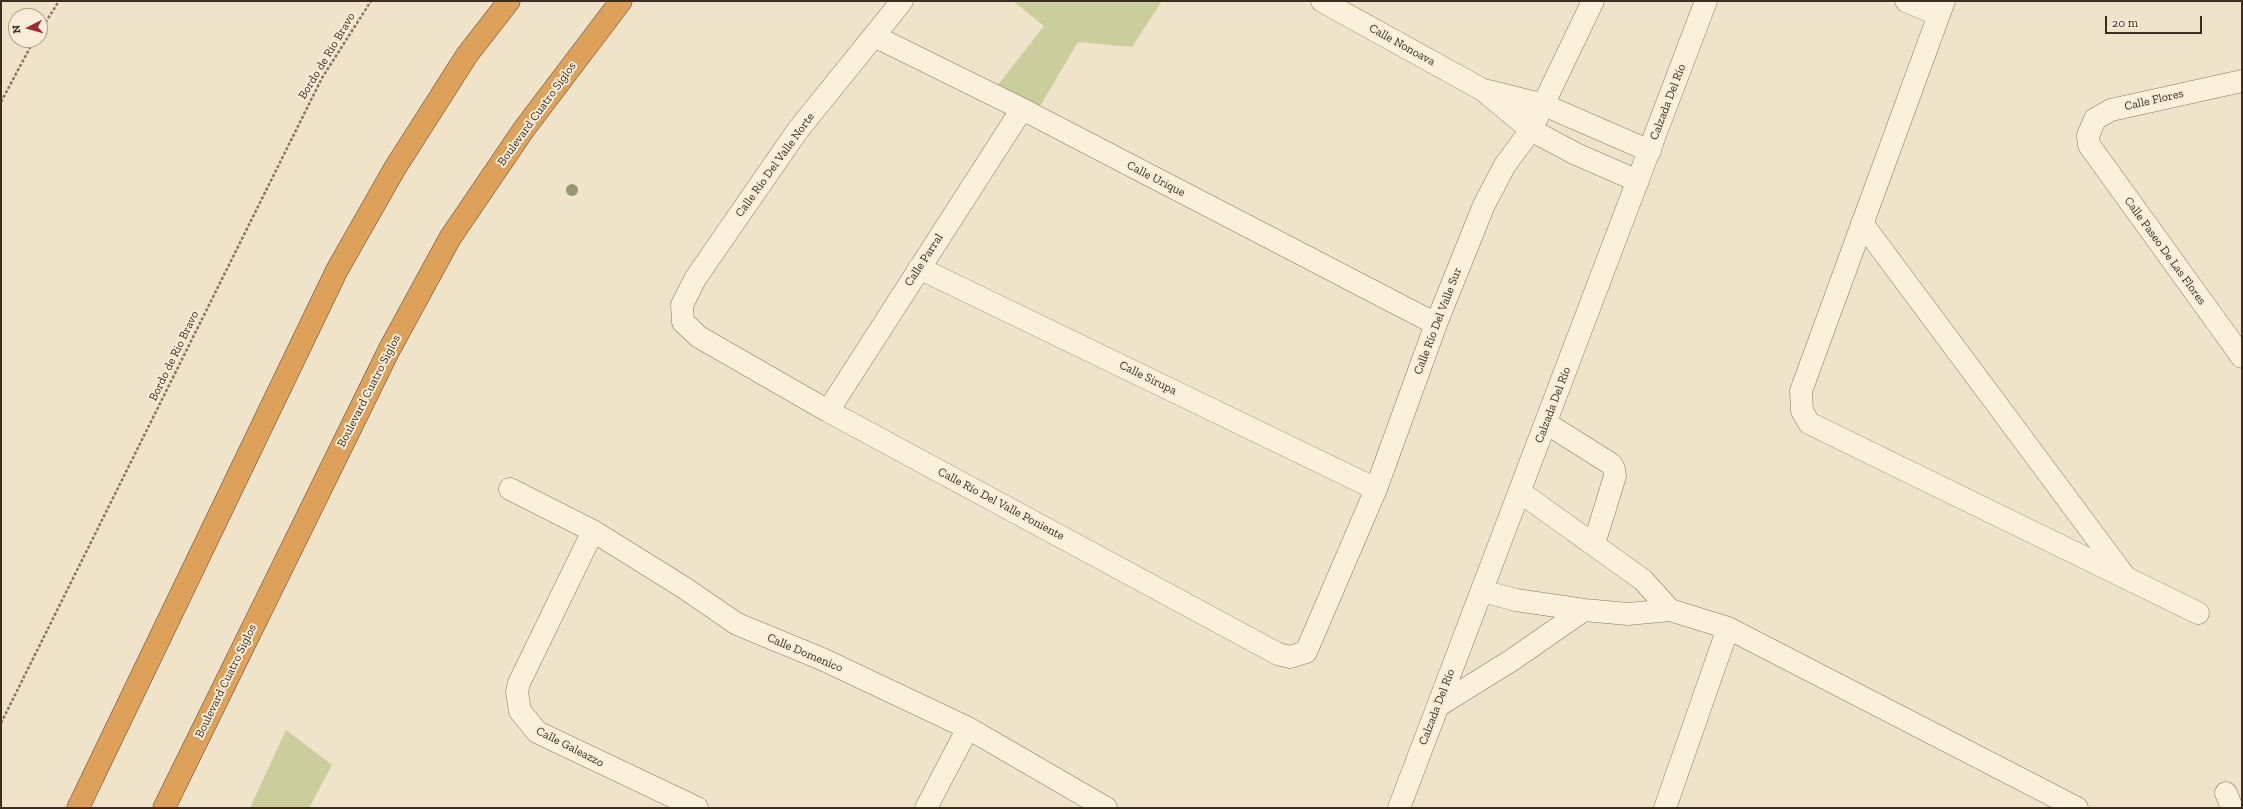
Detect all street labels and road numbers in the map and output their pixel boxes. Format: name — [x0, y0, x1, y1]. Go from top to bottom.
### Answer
street label: Bordo de Rio Bravo — [295, 10, 359, 102]
street label: Calle Nonoava — [1366, 21, 1438, 69]
street label: Boulevard Cuatro Siglos — [495, 59, 579, 169]
street label: Calzada Del Río — [1647, 62, 1689, 142]
street label: Calle Flores — [2123, 86, 2185, 114]
street label: Calle Río Del Valle Norte — [732, 110, 818, 220]
street label: Calle Urique — [1124, 158, 1188, 200]
street label: Calle Paseo De Las Flores — [2121, 194, 2209, 308]
street label: Calle Parral — [902, 231, 946, 289]
street label: Calle Río Del Valle Sur — [1411, 265, 1465, 377]
street label: Bordo de Rio Bravo — [146, 309, 202, 403]
street label: Boulevard Cuatro Siglos — [334, 332, 404, 450]
street label: Calle Sirupa — [1117, 358, 1179, 398]
street label: Calzada Del Río — [1532, 365, 1574, 445]
street label: Calle Río Del Valle Poniente — [935, 465, 1067, 543]
street label: Boulevard Cuatro Siglos — [192, 622, 260, 740]
street label: Calle Domenico — [765, 631, 845, 675]
street label: Calzada Del Río — [1416, 667, 1458, 747]
street label: Calle Galeazzo — [534, 724, 606, 770]

